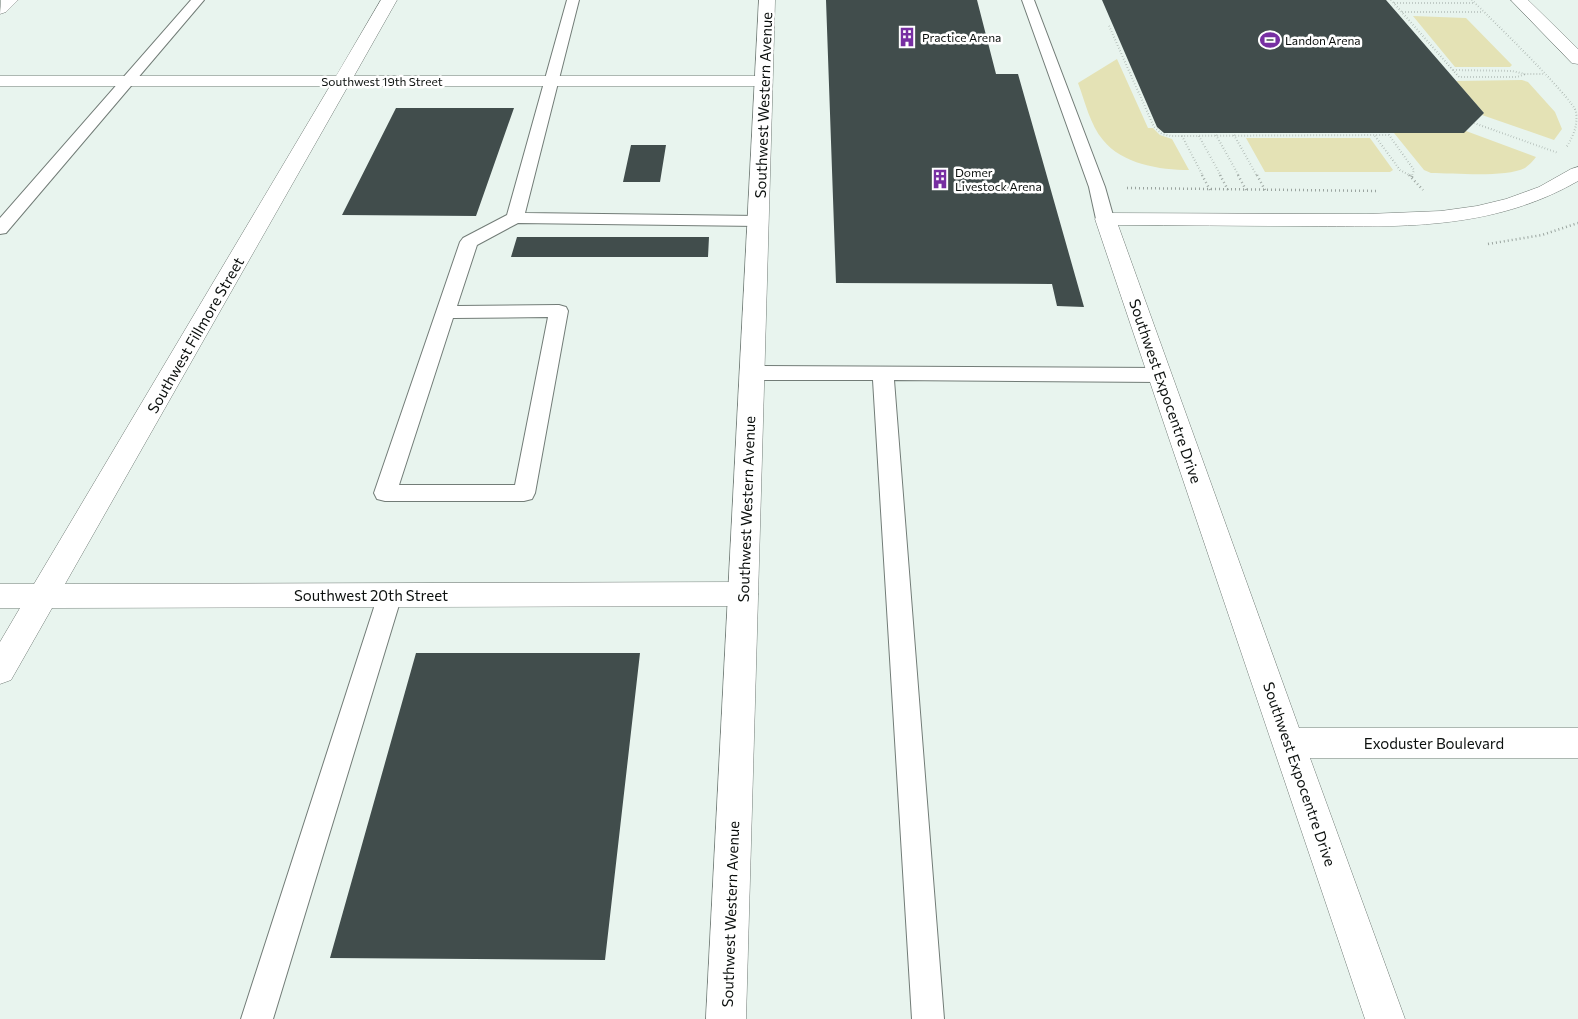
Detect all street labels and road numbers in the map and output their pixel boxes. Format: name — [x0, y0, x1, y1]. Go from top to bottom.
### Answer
street label: Southwest Western Avenue — [751, 11, 775, 199]
street label: Southwest 19th Street — [321, 74, 443, 88]
street label: Southwest Fillmore Street — [143, 254, 247, 416]
street label: Southwest Expocentre Drive — [1126, 296, 1206, 486]
street label: Southwest Western Avenue — [734, 415, 758, 603]
street label: Southwest 20th Street — [294, 586, 448, 604]
street label: Southwest Expocentre Drive — [1260, 679, 1340, 869]
street label: Exoduster Boulevard — [1364, 734, 1504, 752]
street label: Southwest Western Avenue — [718, 820, 742, 1008]

